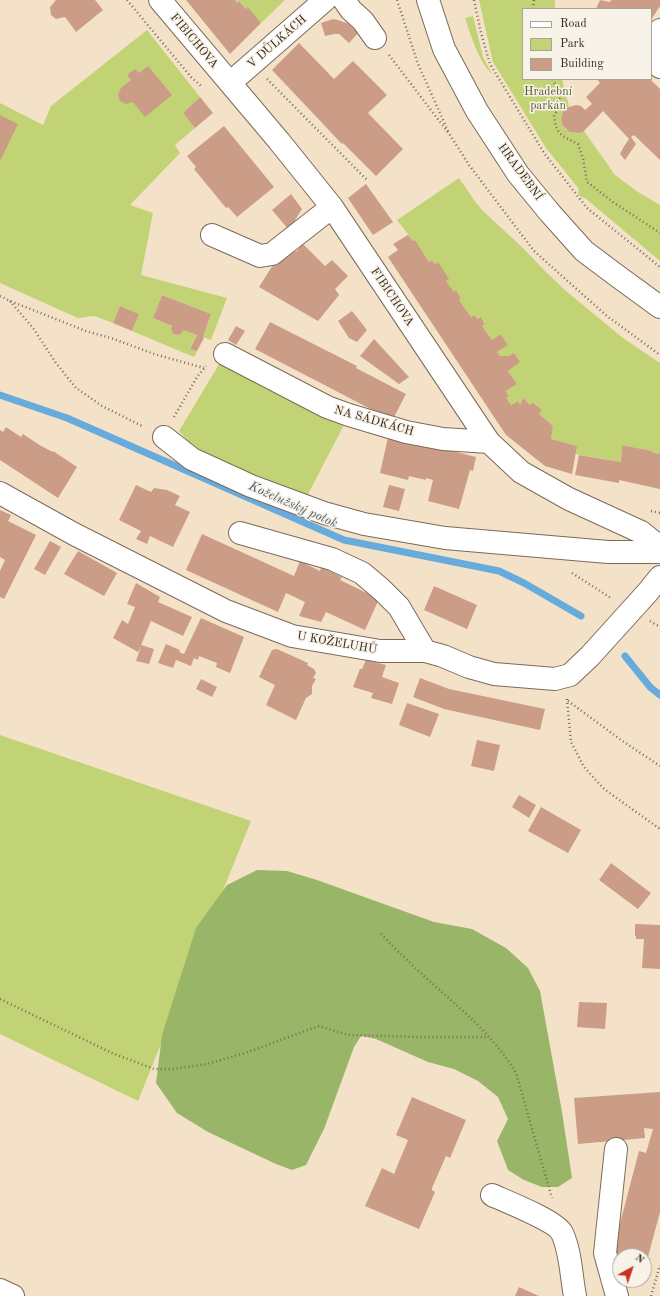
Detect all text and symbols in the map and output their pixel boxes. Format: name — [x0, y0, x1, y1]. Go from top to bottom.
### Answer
legend — [522, 8, 652, 80]
street label: FIBICHOVA — [167, 11, 221, 71]
street label: V DŮLKÁCH — [244, 12, 310, 72]
text: Road — [560, 18, 587, 30]
text: Park — [560, 38, 585, 50]
text: Building — [560, 58, 604, 70]
park label: Hradební parkán — [524, 85, 572, 113]
street label: HRADEBNÍ — [494, 141, 546, 203]
street label: FIBICHOVA — [367, 265, 417, 329]
street label: NA SÁDKÁCH — [332, 403, 416, 439]
water label: Koželužský potok — [246, 478, 340, 532]
street label: U KOŽELUHŮ — [296, 629, 378, 657]
north arrow — [612, 1248, 652, 1288]
text: N — [633, 1252, 646, 1266]

